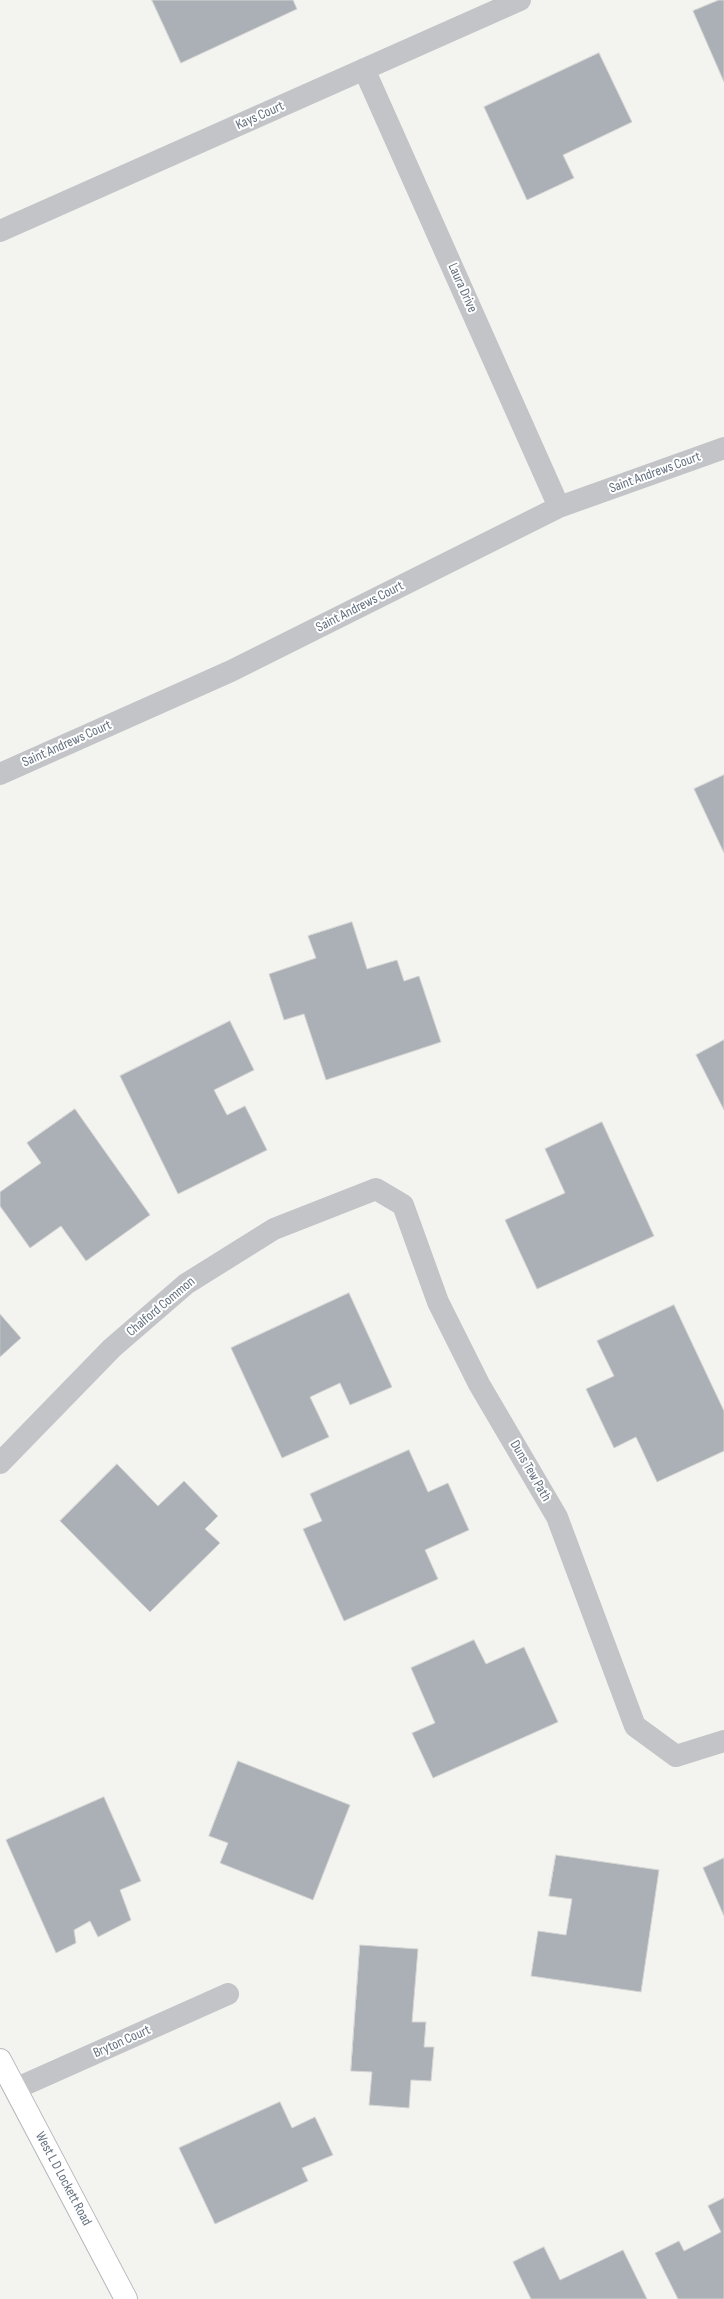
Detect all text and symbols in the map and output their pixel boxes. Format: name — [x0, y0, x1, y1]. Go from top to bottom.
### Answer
street label: Kays Court — [233, 98, 287, 134]
street label: Laura Drive — [444, 261, 480, 315]
street label: Saint Andrews Court — [607, 449, 703, 497]
street label: Saint Andrews Court — [313, 578, 407, 636]
street label: Saint Andrews Court — [20, 717, 114, 771]
street label: Chalford Common — [123, 1273, 199, 1341]
street label: Duns Tew Path — [506, 1437, 554, 1505]
street label: Bryton Court — [91, 2022, 153, 2062]
street label: West L D Lockett Road — [31, 2129, 95, 2229]

